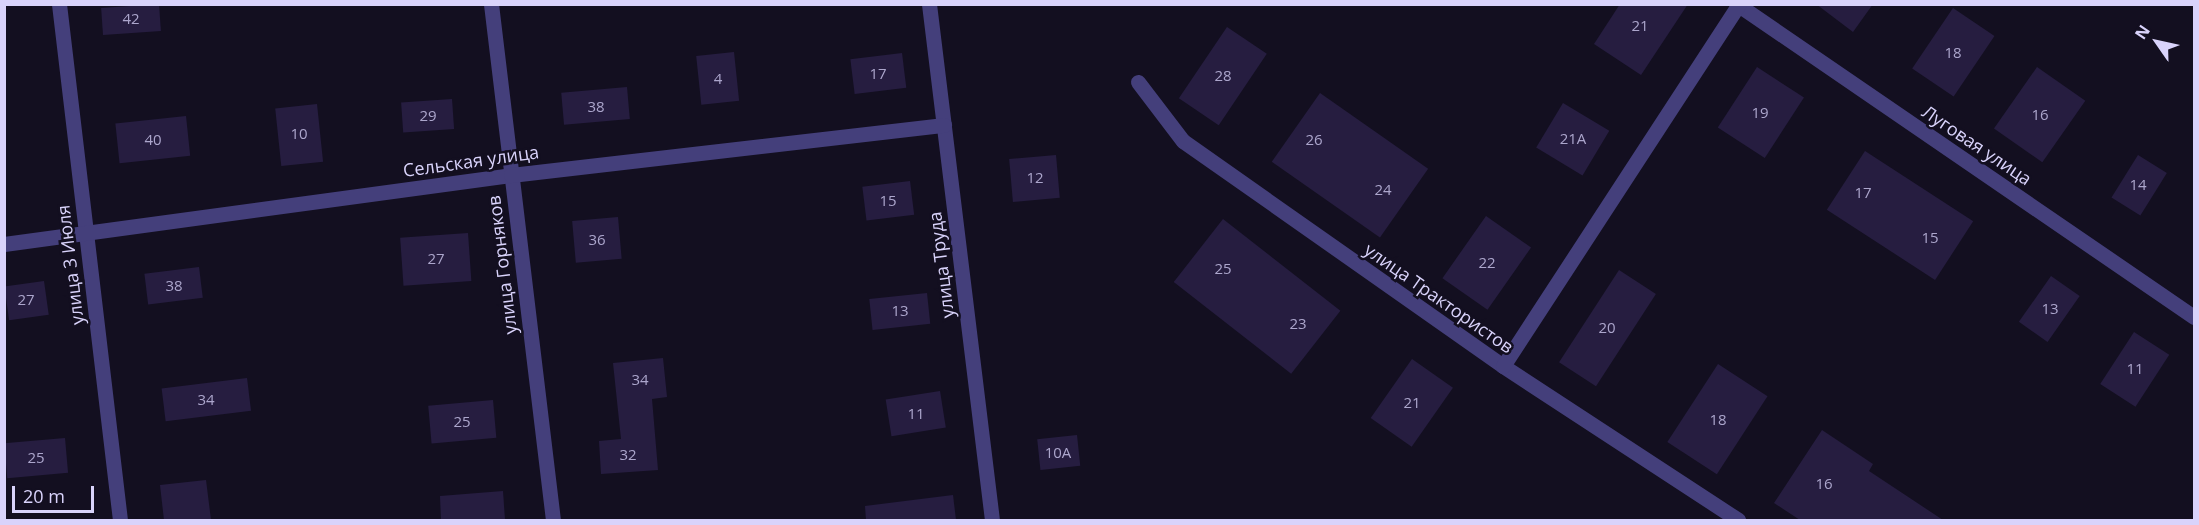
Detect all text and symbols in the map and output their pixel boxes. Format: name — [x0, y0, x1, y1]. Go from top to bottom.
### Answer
house number: 42 — [122, 10, 140, 28]
north arrow — [2127, 12, 2187, 72]
house number: 21 — [1631, 17, 1649, 35]
text: N — [2129, 20, 2155, 43]
house number: 18 — [1944, 44, 1962, 62]
house number: 17 — [869, 65, 887, 83]
house number: 28 — [1214, 67, 1232, 85]
house number: 4 — [714, 70, 722, 88]
house number: 38 — [587, 98, 605, 116]
street label: Луговая улица — [1918, 100, 2036, 190]
house number: 19 — [1751, 104, 1769, 122]
house number: 16 — [2031, 106, 2049, 124]
house number: 29 — [419, 107, 437, 125]
house number: 10 — [290, 125, 308, 143]
house number: 21А — [1560, 130, 1586, 148]
house number: 40 — [144, 131, 162, 149]
house number: 26 — [1305, 131, 1323, 149]
street label: Сельская улица — [402, 141, 540, 181]
house number: 12 — [1026, 169, 1044, 187]
house number: 14 — [2129, 176, 2147, 194]
house number: 24 — [1374, 181, 1392, 199]
house number: 17 — [1854, 184, 1872, 202]
house number: 15 — [879, 192, 897, 210]
street label: улица Горняков — [483, 194, 521, 336]
street label: улица 3 Июля — [52, 204, 88, 326]
street label: улица Труда — [924, 211, 958, 319]
house number: 15 — [1921, 229, 1939, 247]
house number: 36 — [588, 231, 606, 249]
street label: улица Трактористов — [1360, 238, 1518, 358]
house number: 27 — [427, 250, 445, 268]
house number: 22 — [1478, 254, 1496, 272]
house number: 25 — [1214, 260, 1232, 278]
house number: 38 — [165, 277, 183, 295]
house number: 27 — [17, 291, 35, 309]
house number: 13 — [2041, 300, 2059, 318]
house number: 13 — [891, 302, 909, 320]
house number: 23 — [1289, 315, 1307, 333]
house number: 20 — [1598, 319, 1616, 337]
house number: 11 — [2126, 360, 2144, 378]
house number: 34 — [631, 371, 649, 389]
house number: 34 — [197, 391, 215, 409]
house number: 21 — [1403, 394, 1421, 412]
house number: 11 — [907, 405, 925, 423]
house number: 18 — [1709, 411, 1727, 429]
house number: 25 — [453, 413, 471, 431]
house number: 10А — [1045, 444, 1071, 462]
house number: 32 — [619, 446, 637, 464]
house number: 25 — [27, 449, 45, 467]
scale bar — [15, 474, 98, 512]
house number: 16 — [1815, 475, 1833, 493]
text: 20 m — [23, 484, 65, 508]

